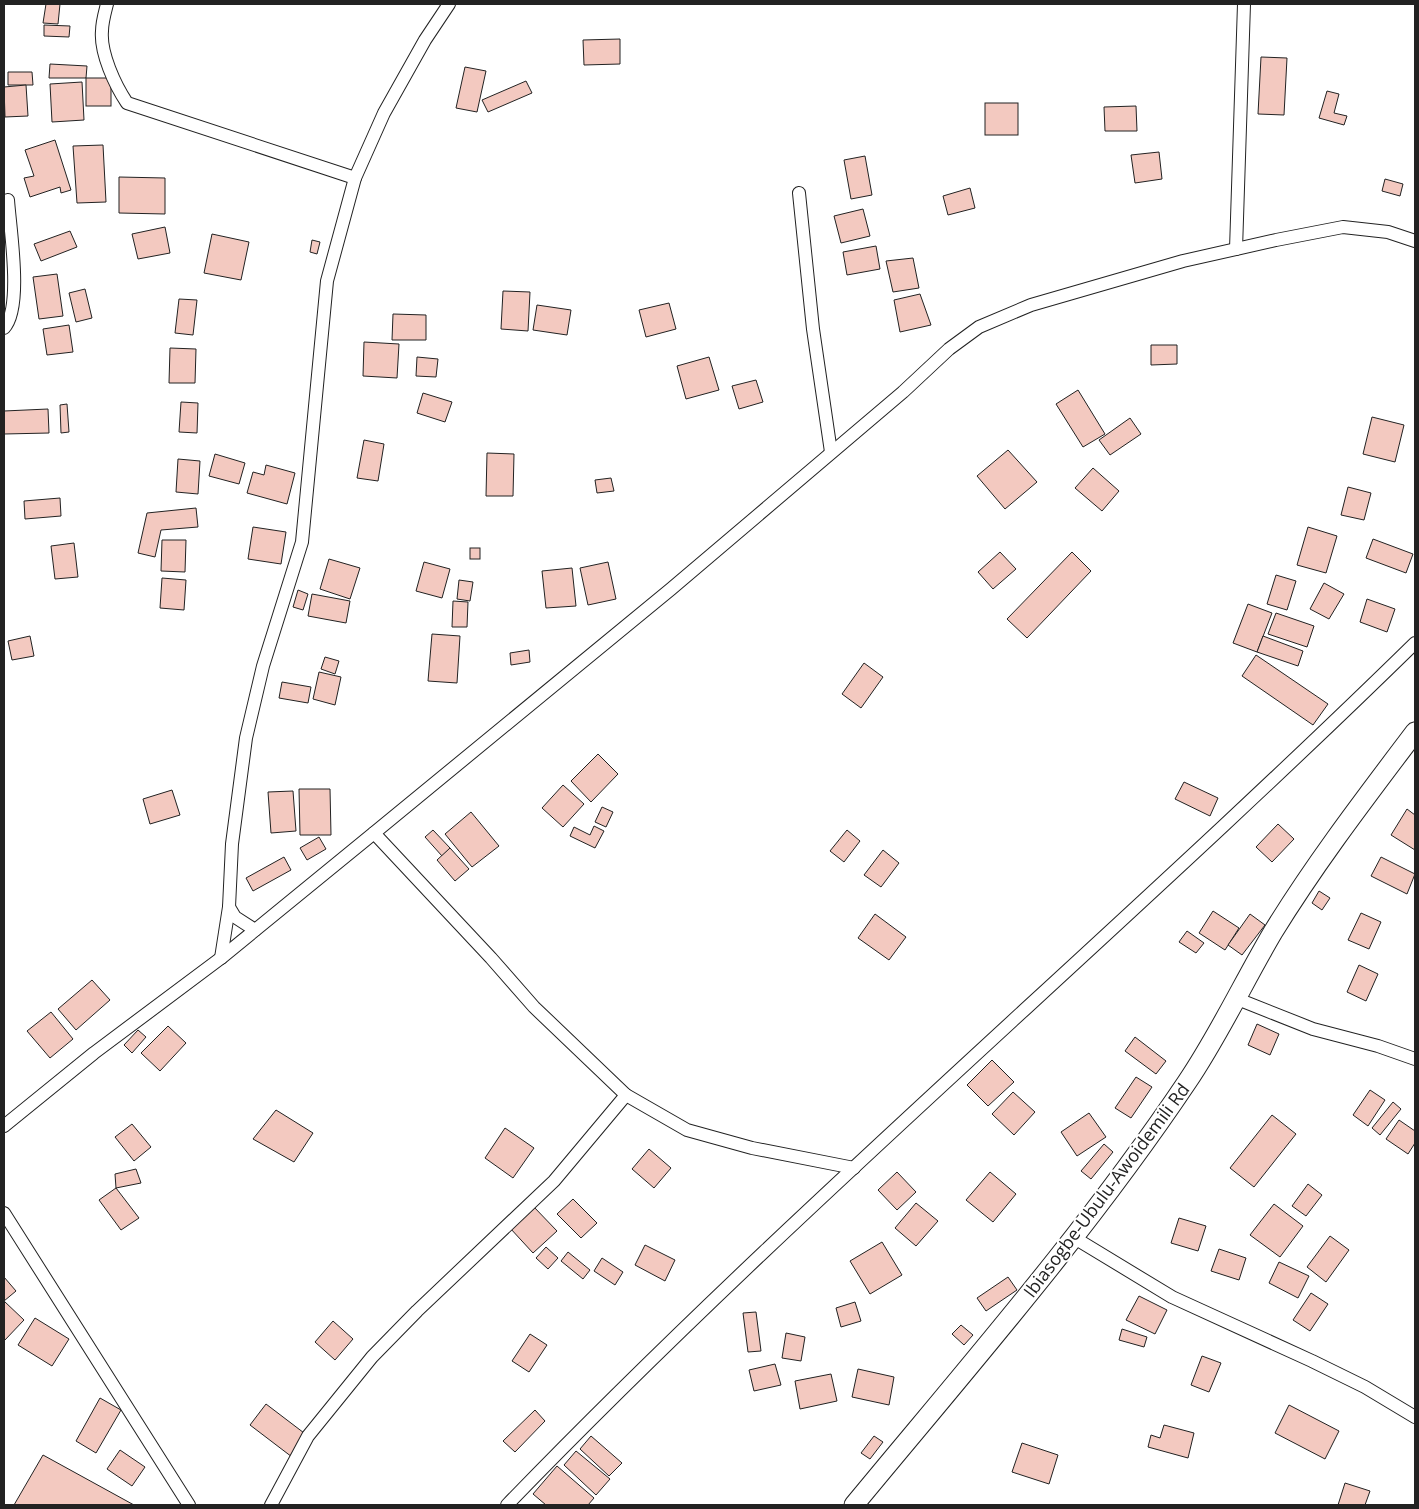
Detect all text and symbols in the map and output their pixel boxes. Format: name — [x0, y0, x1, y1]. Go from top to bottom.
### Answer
street label: Ibiasogbe-Ubulu-Awoidemili Rd — [1018, 1078, 1194, 1302]

